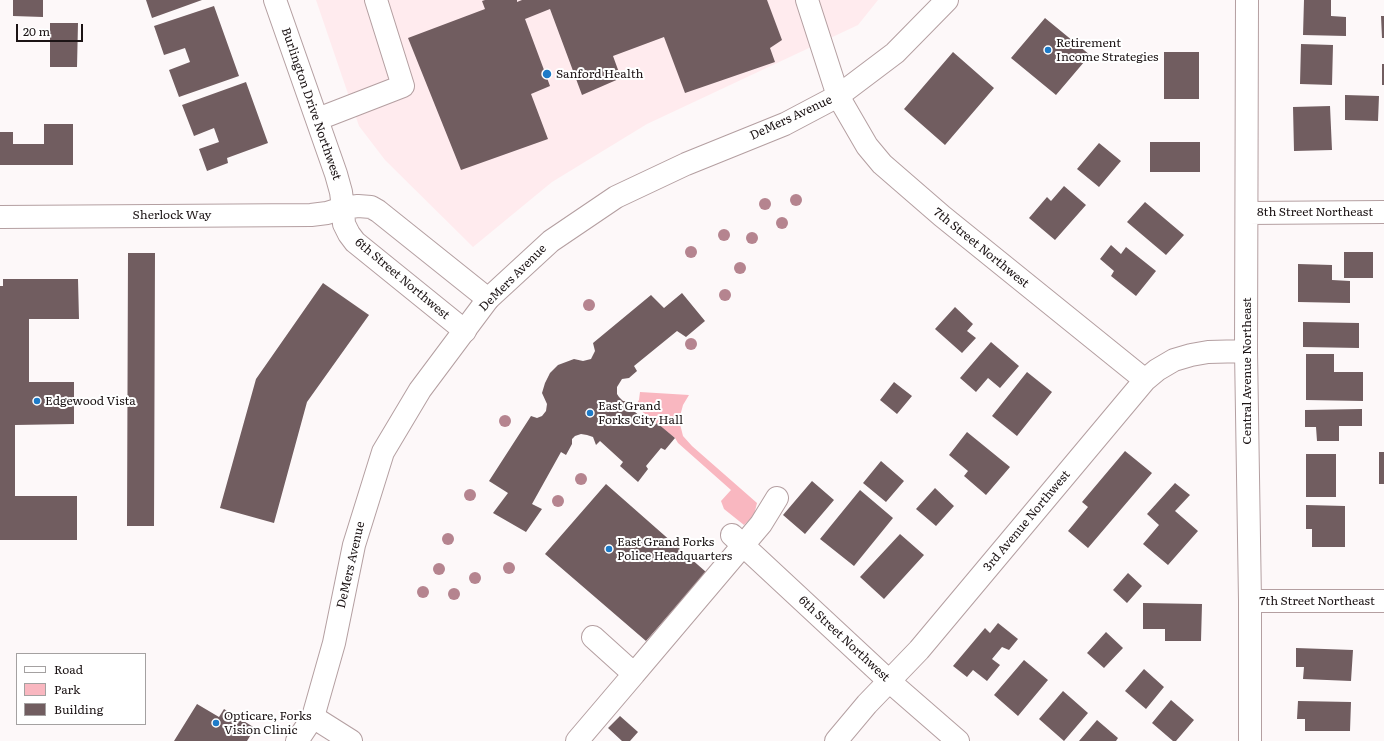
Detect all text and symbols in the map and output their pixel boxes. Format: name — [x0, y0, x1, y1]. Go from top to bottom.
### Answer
scale bar — [18, 16, 85, 42]
text: 20 m — [23, 22, 50, 40]
street label: Burlington Drive Northwest — [278, 26, 344, 182]
place label: Retirement Income Strategies — [1056, 36, 1158, 64]
marker: Retirement Income Strategies — [1043, 45, 1053, 55]
place label: Sanford Health — [556, 67, 643, 81]
marker: Sanford Health — [541, 68, 553, 80]
street label: DeMers Avenue — [748, 93, 834, 143]
street label: 7th Street Northwest — [930, 205, 1032, 291]
street label: 8th Street Northeast — [1257, 205, 1373, 219]
street label: Sherlock Way — [133, 208, 211, 222]
street label: 6th Street Northwest — [352, 235, 452, 323]
street label: DeMers Avenue — [476, 241, 550, 315]
street label: Central Avenue Northeast — [1240, 297, 1254, 445]
place label: Edgewood Vista — [45, 394, 136, 408]
marker: Edgewood Vista — [32, 396, 42, 406]
place label: East Grand Forks City Hall — [598, 399, 683, 427]
marker: East Grand Forks City Hall — [585, 408, 595, 418]
street label: 3rd Avenue Northwest — [981, 468, 1073, 574]
street label: DeMers Avenue — [334, 520, 368, 610]
place label: East Grand Forks Police Headquarters — [617, 535, 732, 563]
marker: East Grand Forks Police Headquarters — [604, 544, 614, 554]
street label: 6th Street Northwest — [796, 593, 892, 685]
street label: 7th Street Northeast — [1259, 594, 1375, 608]
legend — [16, 653, 146, 725]
text: Road — [54, 660, 83, 678]
text: Park — [54, 680, 80, 698]
text: Building — [54, 700, 103, 718]
place label: Opticare, Forks Vision Clinic — [224, 709, 312, 737]
marker: Opticare, Forks Vision Clinic — [211, 718, 221, 728]

